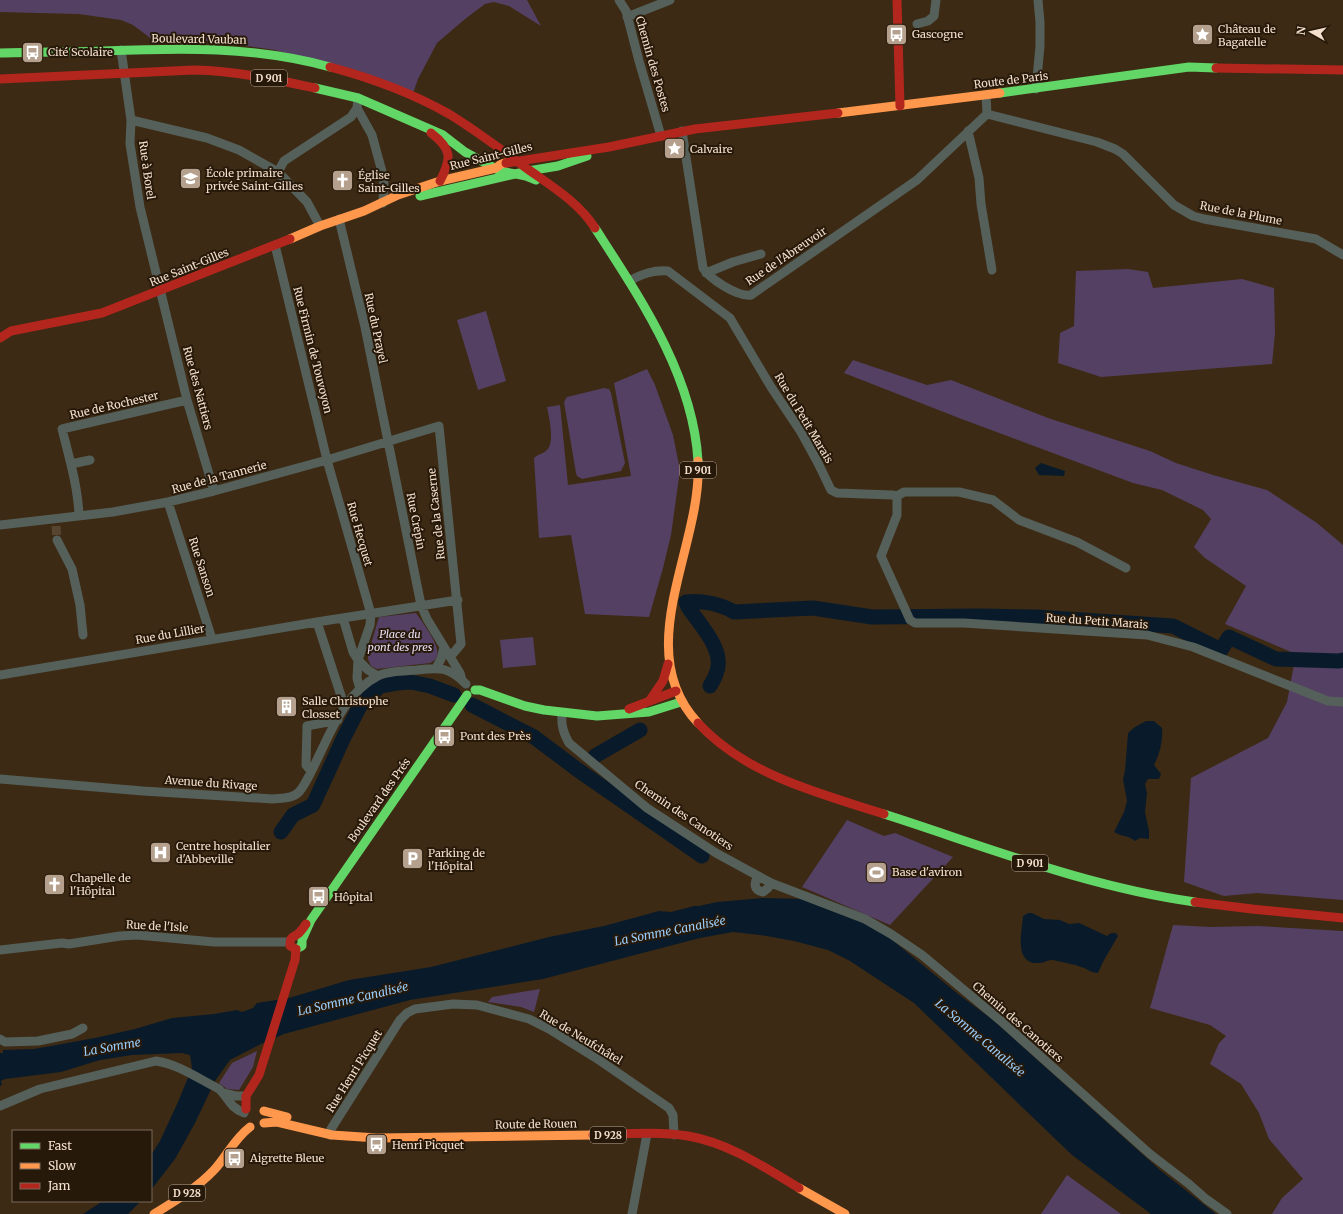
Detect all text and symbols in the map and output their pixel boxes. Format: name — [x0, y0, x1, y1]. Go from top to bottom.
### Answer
north arrow — [1291, 12, 1331, 52]
street label: Chemin des Postes — [633, 14, 673, 114]
bus stop icon: Gascogne — [884, 21, 910, 47]
place icon: Château de Bagatelle — [1190, 22, 1216, 48]
place label: Château de Bagatelle — [1218, 22, 1276, 49]
text: N — [1294, 25, 1309, 36]
place label: Gascogne — [912, 27, 963, 41]
street label: Boulevard Vauban — [151, 31, 247, 47]
bus stop icon: Cité Scolaire — [19, 39, 45, 65]
place label: Cité Scolaire — [48, 45, 113, 59]
street label: Route de Paris — [973, 68, 1049, 92]
road number: D 901 — [251, 70, 287, 86]
place icon: Calvaire — [661, 136, 687, 162]
street label: Rue Saint-Gilles — [448, 139, 534, 173]
street label: Rue à Borel — [136, 140, 158, 201]
place label: Calvaire — [690, 142, 733, 156]
school or university icon: École primaire privée Saint-Gilles — [178, 166, 204, 192]
place label: École primaire privée Saint-Gilles — [206, 166, 303, 193]
church icon: Église Saint-Gilles — [329, 168, 355, 194]
place label: Église Saint-Gilles — [358, 168, 420, 195]
street label: Rue de la Plume — [1199, 198, 1284, 228]
street label: Rue de l'Abreuvoir — [743, 224, 829, 288]
street label: Rue Saint-Gilles — [147, 245, 231, 289]
street label: Rue Firmin de Touvoyon — [290, 285, 336, 416]
street label: Rue du Prayel — [362, 291, 390, 365]
street label: Rue des Nattiers — [180, 345, 216, 431]
street label: Rue du Petit Marais — [772, 370, 836, 466]
street label: Rue de Rochester — [68, 388, 160, 422]
street label: Rue de la Tannerie — [170, 458, 268, 496]
road number: D 901 — [680, 462, 716, 478]
street label: Rue de la Caserne — [424, 467, 448, 561]
street label: Rue Crépin — [404, 491, 429, 551]
street label: Rue Hecquet — [344, 500, 376, 568]
street label: Rue Sanson — [186, 535, 218, 599]
street label: Rue du Petit Marais — [1045, 610, 1149, 632]
street label: Rue du Lillier — [134, 621, 206, 647]
park label: Place du pont des pres — [368, 627, 433, 654]
building icon: Salle Christophe Closset — [274, 694, 300, 720]
place label: Salle Christophe Closset — [302, 694, 389, 721]
bus stop icon: Pont des Près — [431, 723, 457, 749]
place label: Pont des Près — [460, 729, 531, 743]
street label: Boulevard des Prés — [345, 755, 413, 845]
street label: Avenue du Rivage — [163, 773, 258, 793]
street label: Chemin des Canotiers — [632, 777, 736, 853]
hospital icon: Centre hospitalier d'Abbeville — [147, 839, 173, 865]
place label: Centre hospitalier d'Abbeville — [176, 839, 270, 866]
parking icon: Parking de l'Hôpital — [400, 846, 426, 872]
place label: Parking de l'Hôpital — [428, 846, 485, 873]
road number: D 901 — [1012, 855, 1048, 871]
sports icon: Base d'aviron — [863, 859, 889, 885]
place label: Base d'aviron — [892, 865, 963, 879]
church icon: Chapelle de l'Hôpital — [41, 871, 67, 897]
place label: Chapelle de l'Hôpital — [70, 871, 131, 898]
bus stop icon: Hôpital — [305, 884, 331, 910]
place label: Hôpital — [334, 890, 374, 904]
water label: La Somme Canalisée — [613, 912, 727, 949]
street label: Rue de l'Isle — [126, 917, 189, 935]
water label: La Somme Canalisée — [296, 978, 410, 1019]
street label: Chemin des Canotiers — [970, 979, 1066, 1065]
water label: La Somme Canalisée — [932, 996, 1028, 1080]
street label: Rue de Neufchâtel — [537, 1007, 626, 1068]
street label: Rue Henri Picquet — [323, 1026, 385, 1115]
water label: La Somme — [82, 1034, 142, 1059]
street label: Route de Rouen — [495, 1116, 578, 1132]
road number: D 928 — [590, 1127, 626, 1143]
legend — [12, 1130, 152, 1202]
bus stop icon: Henri Picquet — [364, 1132, 390, 1158]
text: Fast — [48, 1138, 72, 1153]
place label: Henri Picquet — [392, 1138, 465, 1152]
bus stop icon: Aigrette Bleue — [222, 1145, 248, 1171]
place label: Aigrette Bleue — [249, 1151, 325, 1165]
text: Slow — [48, 1158, 77, 1173]
text: Jam — [47, 1178, 71, 1193]
road number: D 928 — [169, 1185, 205, 1201]

